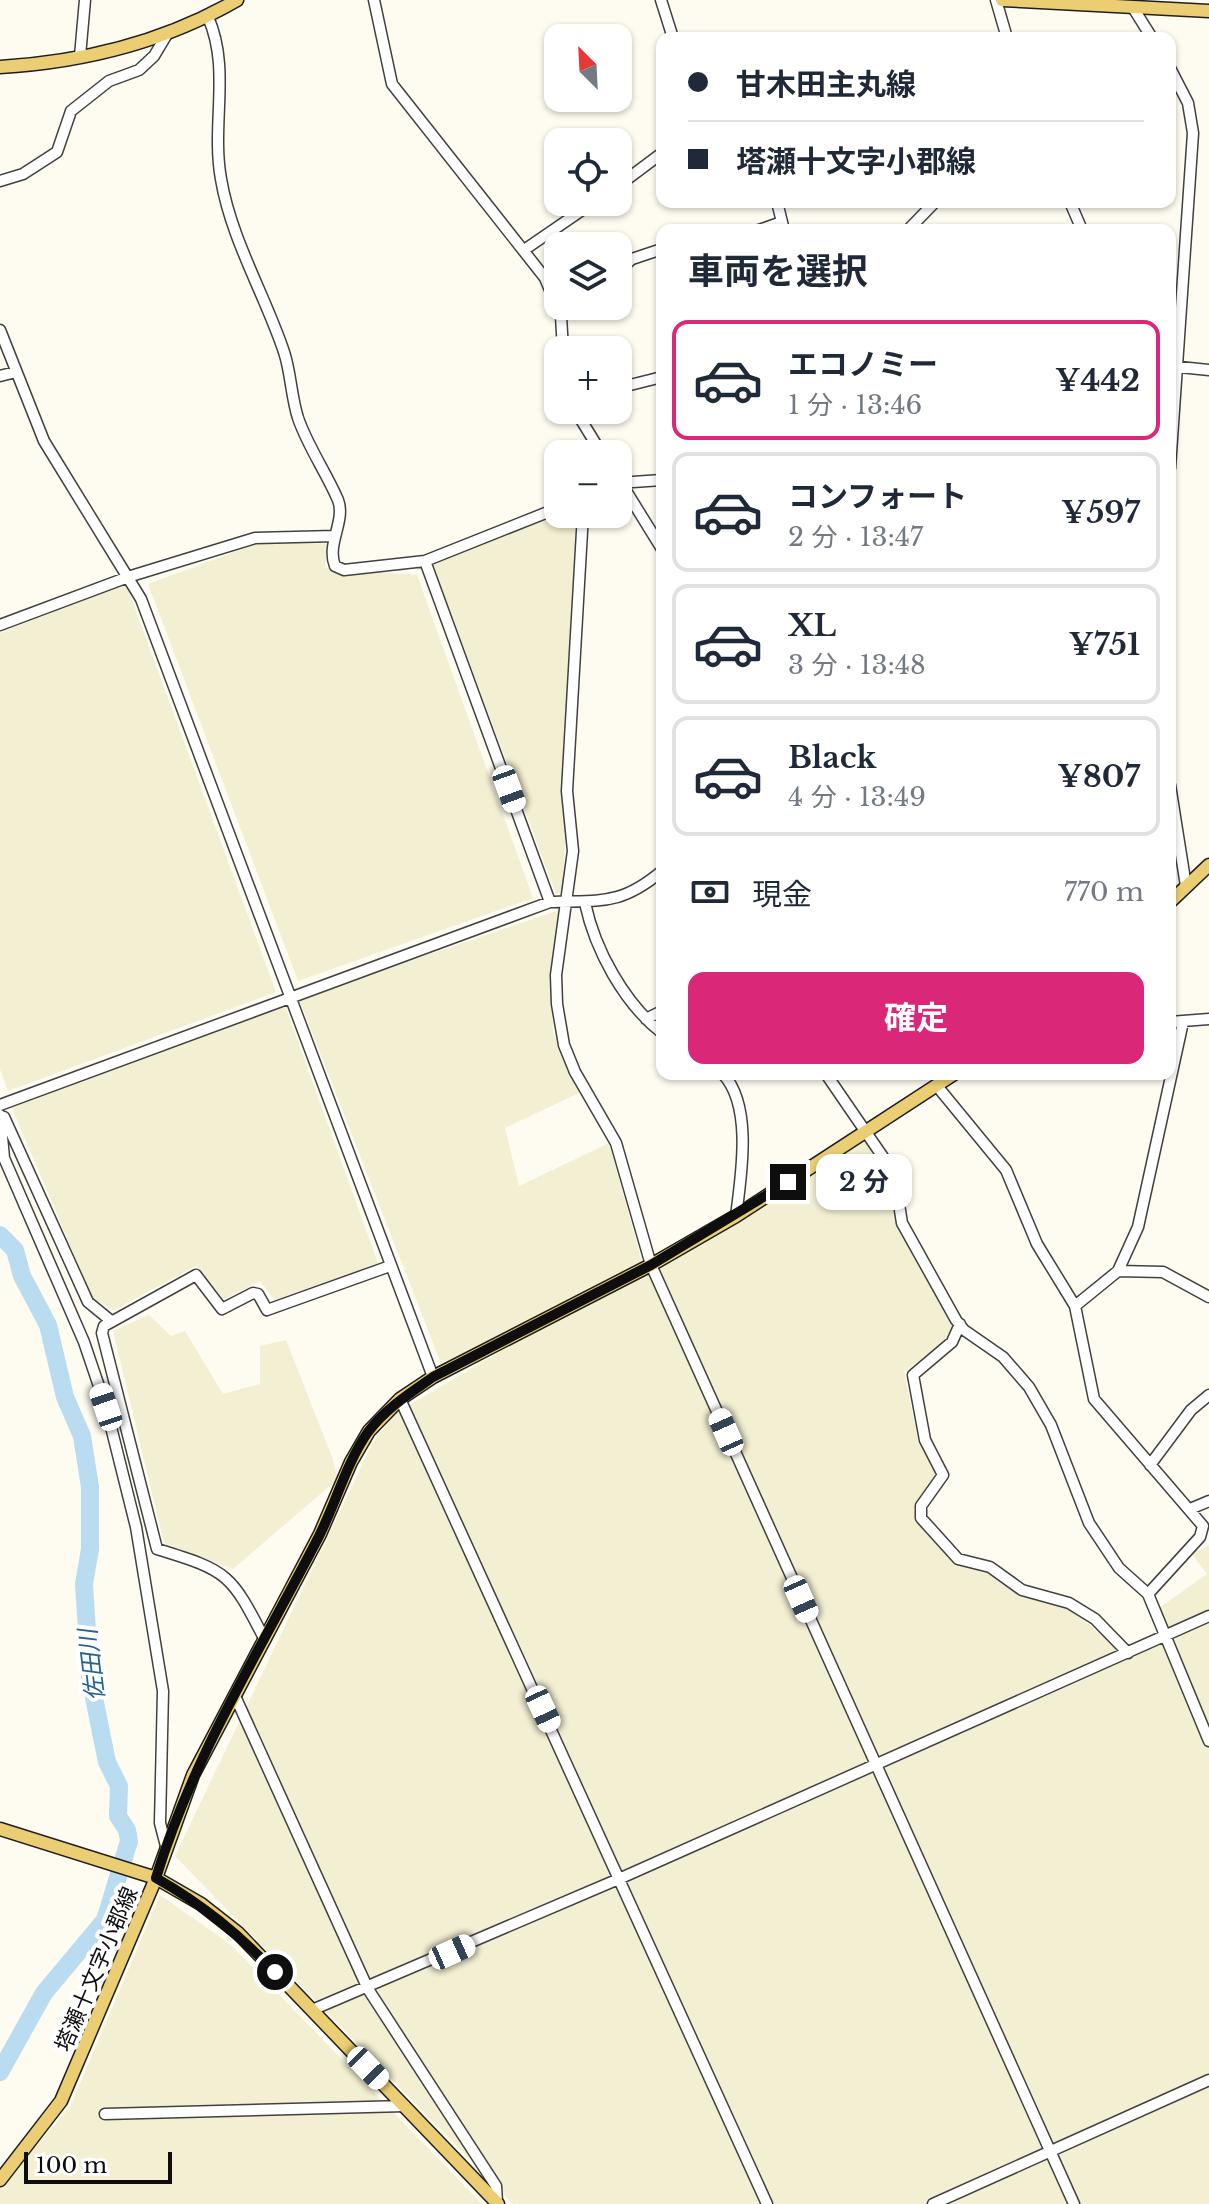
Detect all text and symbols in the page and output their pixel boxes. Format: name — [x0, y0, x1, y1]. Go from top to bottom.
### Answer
north arrow — [544, 24, 632, 112]
map controls — [544, 24, 632, 528]
text: 甘木田主丸線 — [736, 66, 916, 103]
button: locate — [544, 128, 632, 216]
text: 塔瀬十文字小郡線 — [736, 143, 976, 180]
button: layers — [544, 232, 632, 320]
text: 車両を選択 — [688, 249, 868, 294]
button: + — [544, 336, 632, 424]
icon: car — [692, 344, 764, 416]
text: エコノミー — [788, 346, 938, 383]
text: ¥442 — [1055, 362, 1140, 399]
text: 1 分 · 13:46 — [788, 389, 922, 421]
button: − — [544, 440, 632, 528]
icon: car — [692, 476, 764, 548]
text: コンフォート — [788, 478, 967, 515]
text: ¥597 — [1061, 494, 1140, 531]
text: 2 分 · 13:47 — [788, 521, 923, 553]
text: XL — [788, 607, 836, 644]
icon: car — [692, 608, 764, 680]
text: ¥751 — [1068, 626, 1140, 663]
text: 3 分 · 13:48 — [788, 649, 926, 681]
text: Black — [788, 739, 876, 776]
icon: car — [692, 740, 764, 812]
text: ¥807 — [1057, 758, 1140, 795]
car — [490, 762, 528, 816]
text: 4 分 · 13:49 — [788, 781, 926, 813]
icon: cash — [688, 870, 732, 914]
text: 現金 — [752, 876, 812, 913]
text: 770 m — [1064, 876, 1144, 908]
button: 確定 — [688, 972, 1144, 1064]
callout: 2 分 — [816, 1154, 912, 1210]
route end — [770, 1164, 806, 1200]
text: 2 分 — [839, 1166, 889, 1198]
car — [87, 1380, 125, 1434]
car — [705, 1405, 747, 1459]
car — [780, 1572, 822, 1626]
water label: 佐田川 — [72, 1625, 110, 1703]
car — [522, 1682, 564, 1736]
street label: 塔瀬十文字小郡線 — [50, 1883, 143, 2055]
car — [425, 1931, 479, 1973]
route start — [257, 1954, 293, 1990]
car — [343, 2042, 393, 2094]
scale bar — [24, 2148, 172, 2184]
text: 100 m — [36, 2152, 107, 2179]

